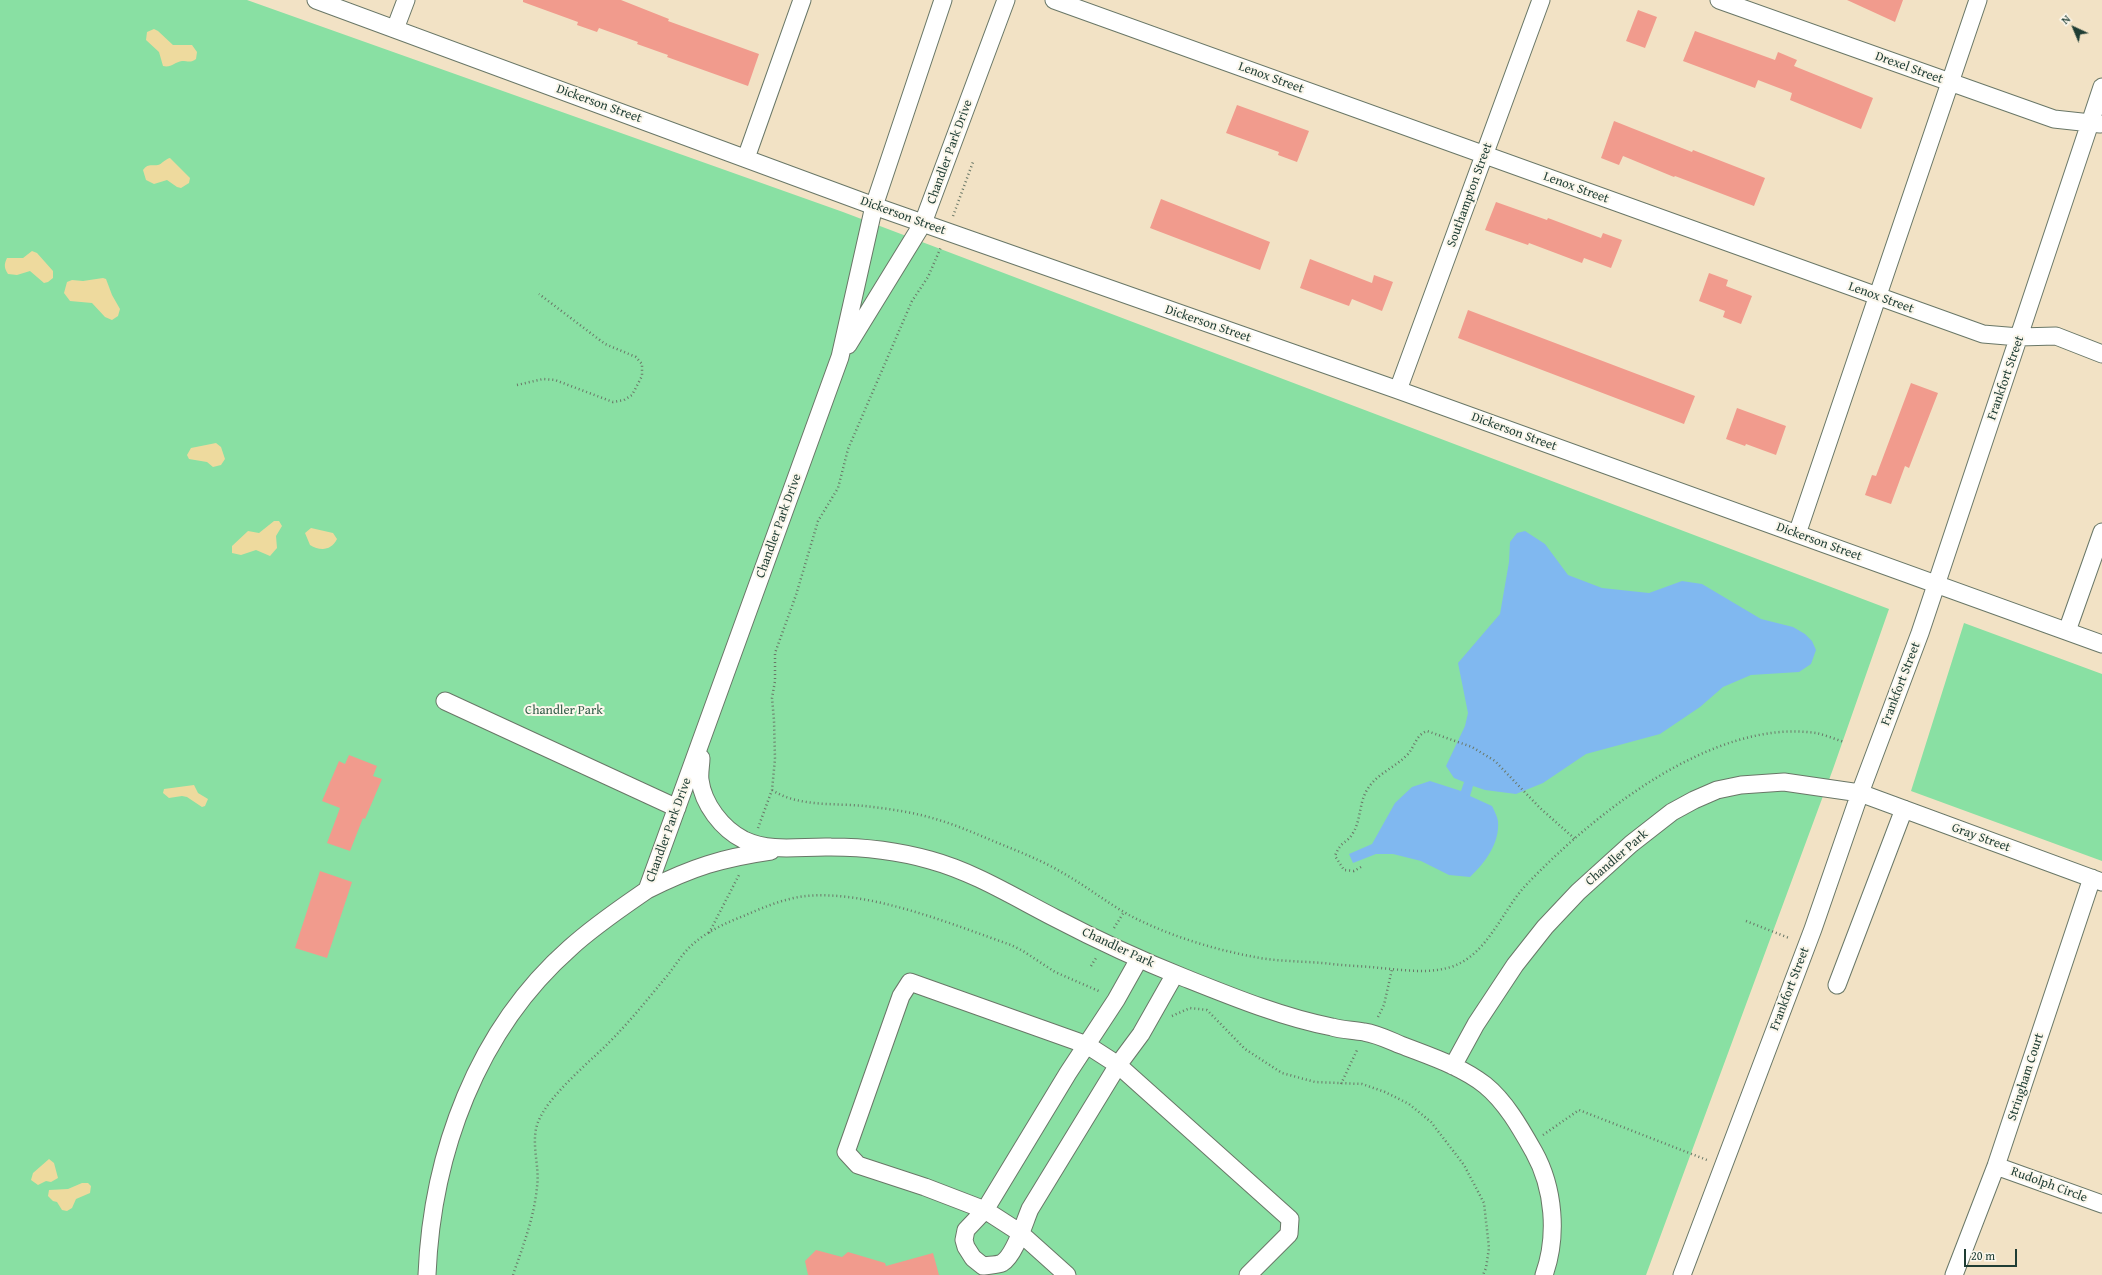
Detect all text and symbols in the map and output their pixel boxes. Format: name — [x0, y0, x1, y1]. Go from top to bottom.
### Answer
north arrow — [2054, 8, 2094, 48]
text: N — [2057, 11, 2074, 28]
street label: Drexel Street — [1873, 49, 1945, 87]
street label: Lenox Street — [1236, 59, 1306, 97]
street label: Dickerson Street — [554, 81, 644, 127]
street label: Chandler Park Drive — [924, 98, 976, 206]
street label: Southampton Street — [1444, 141, 1496, 249]
street label: Lenox Street — [1541, 169, 1611, 207]
street label: Dickerson Street — [858, 193, 948, 239]
street label: Lenox Street — [1846, 279, 1916, 317]
street label: Dickerson Street — [1163, 302, 1253, 346]
street label: Frankfort Street — [1984, 334, 2028, 422]
street label: Dickerson Street — [1469, 409, 1559, 455]
street label: Chandler Park Drive — [753, 472, 805, 580]
street label: Dickerson Street — [1774, 519, 1864, 565]
street label: Frankfort Street — [1878, 640, 1924, 728]
park label: Chandler Park — [525, 703, 603, 719]
street label: Chandler Park Drive — [643, 776, 695, 884]
street label: Gray Street — [1950, 820, 2012, 856]
street label: Chandler Park — [1583, 827, 1651, 889]
street label: Chandler Park — [1079, 924, 1157, 972]
street label: Frankfort Street — [1767, 945, 1813, 1033]
street label: Stringham Court — [2004, 1031, 2048, 1123]
street label: Rudolph Circle — [2009, 1164, 2089, 1206]
scale bar — [1966, 1241, 2019, 1267]
text: 20 m — [1971, 1247, 1995, 1264]

